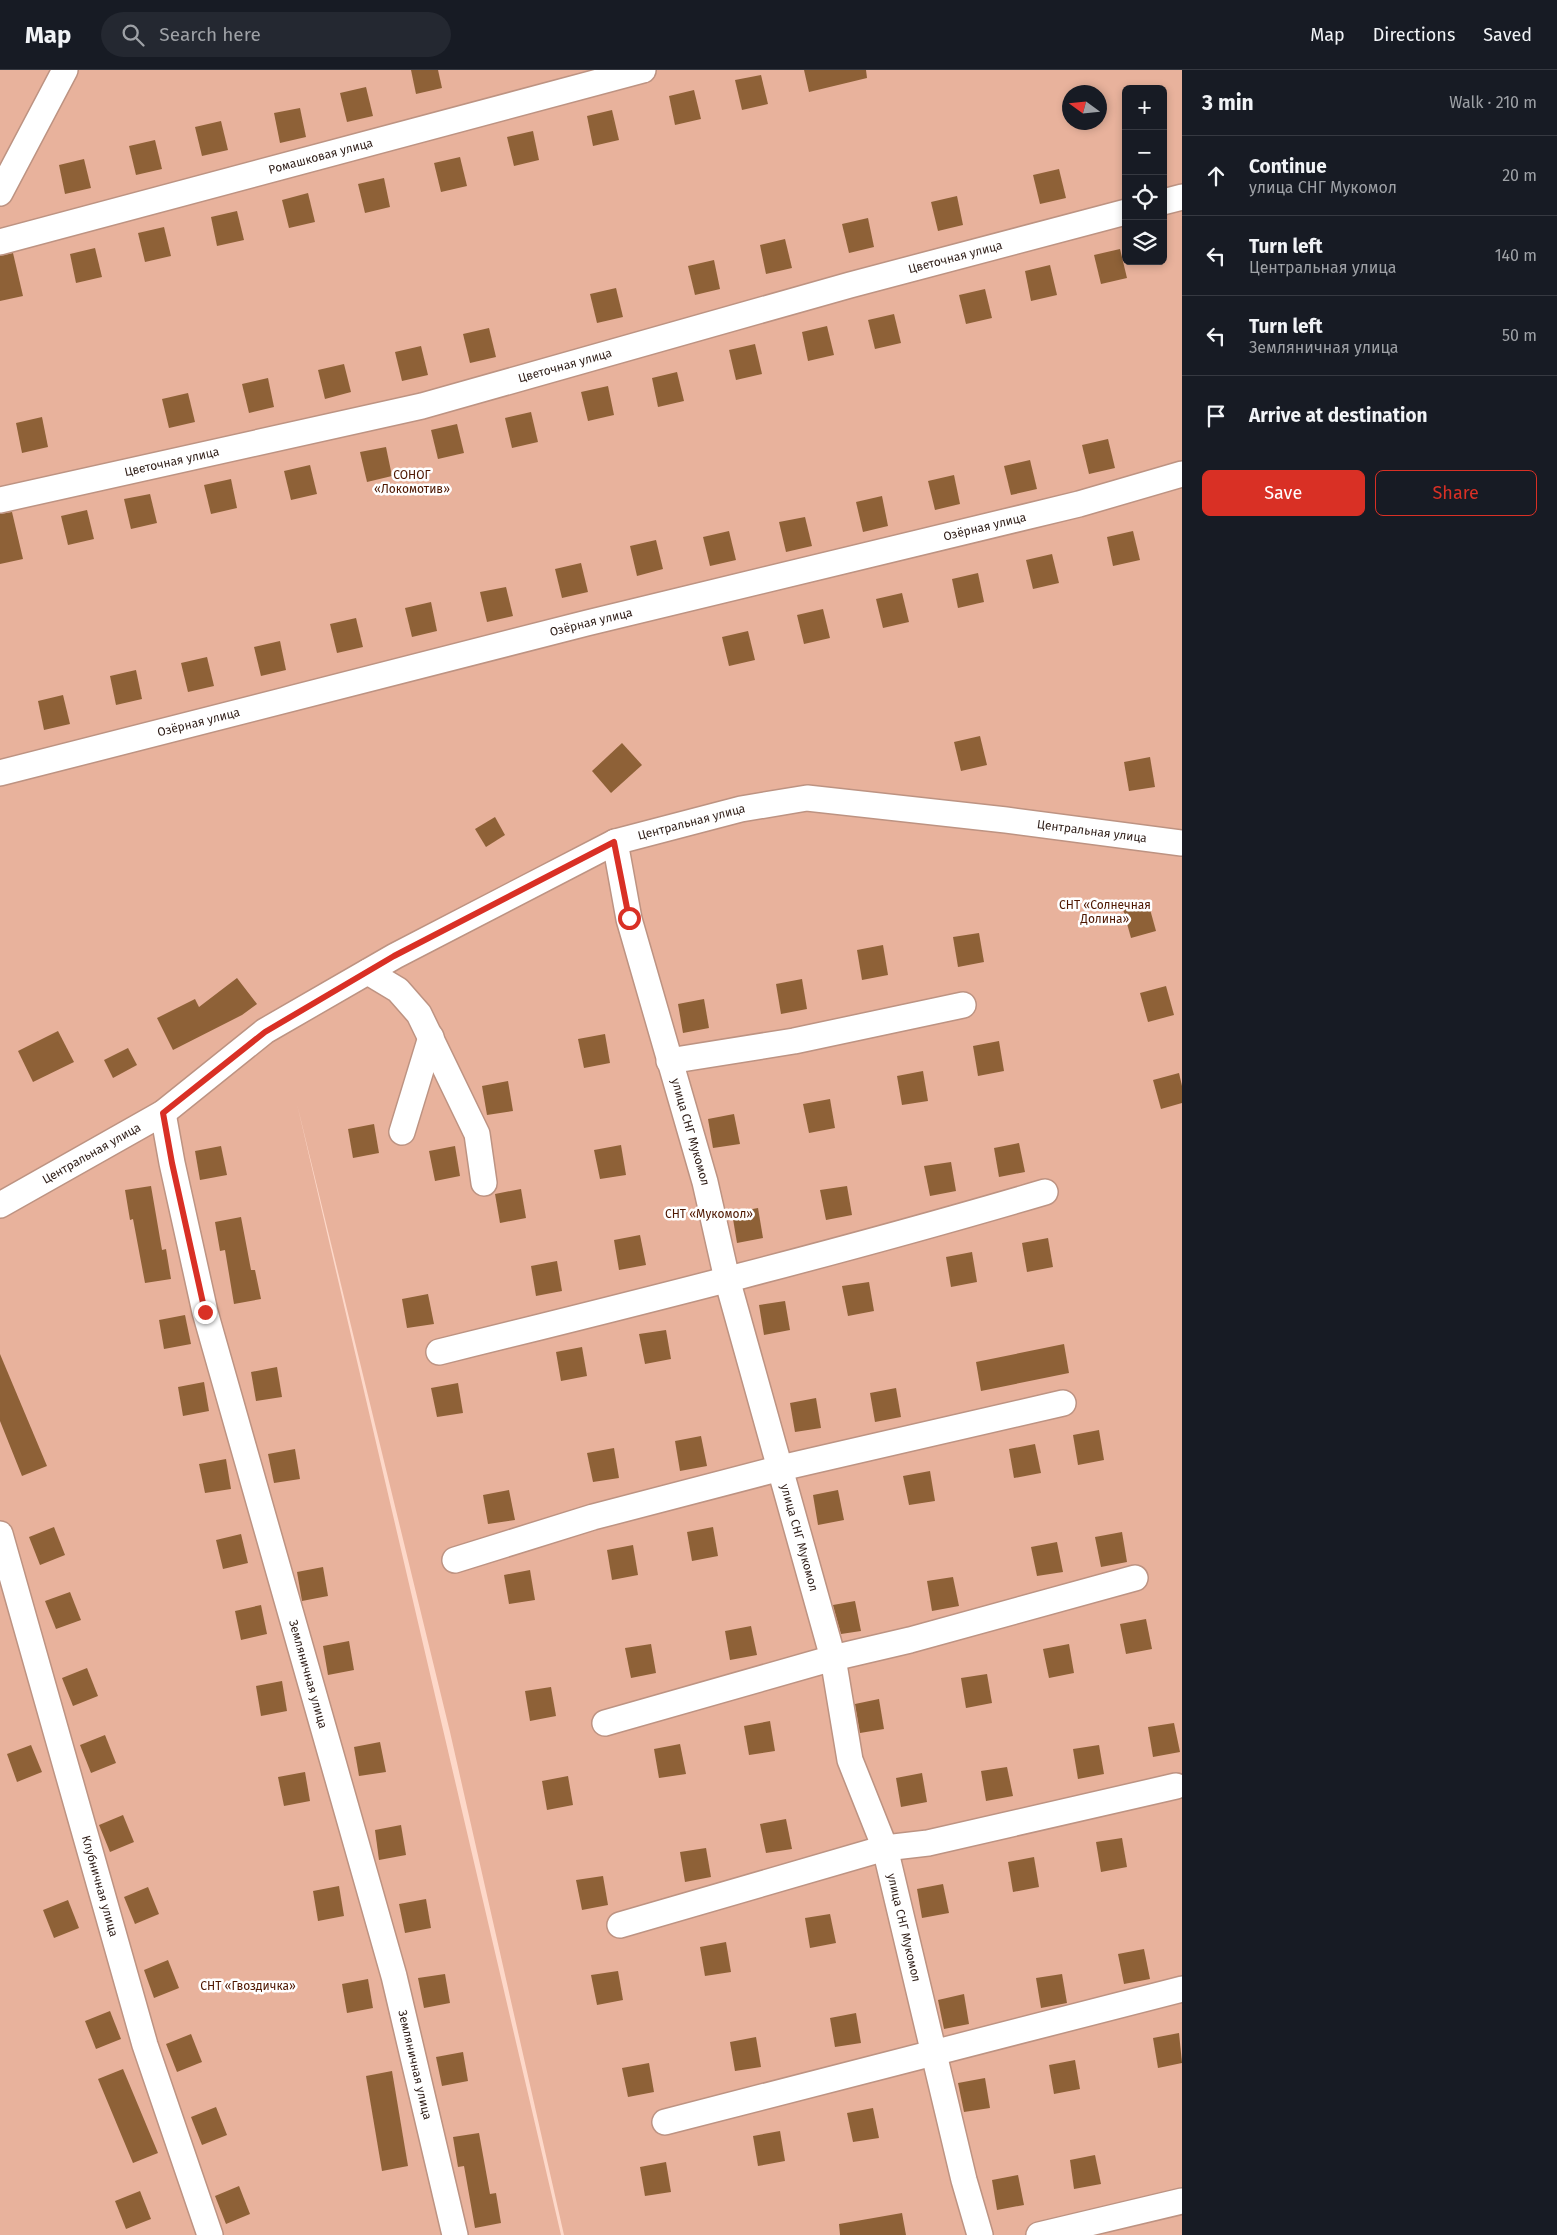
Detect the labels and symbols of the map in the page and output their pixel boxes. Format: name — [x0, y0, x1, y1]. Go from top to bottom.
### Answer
north arrow — [1062, 85, 1107, 130]
street label: Ромашковая улица — [267, 136, 374, 177]
street label: Цветочная улица — [907, 238, 1004, 276]
street label: Цветочная улица — [517, 346, 613, 385]
street label: Цветочная улица — [123, 444, 220, 479]
park label: СОНОГ «Локомотив» — [374, 468, 450, 496]
street label: Озёрная улица — [942, 510, 1028, 544]
street label: Озёрная улица — [548, 605, 634, 639]
street label: Озёрная улица — [156, 705, 241, 740]
street label: Центральная улица — [636, 801, 746, 843]
street label: Центральная улица — [1036, 817, 1148, 845]
park label: СНТ «Солнечная Долина» — [1059, 898, 1151, 926]
route start — [618, 907, 641, 930]
street label: улица СНГ Мукомол — [668, 1077, 713, 1187]
street label: Центральная улица — [40, 1120, 143, 1187]
park label: СНТ «Мукомол» — [665, 1207, 753, 1221]
route end — [194, 1301, 217, 1324]
street label: улица СНГ Мукомол — [778, 1482, 821, 1593]
street label: Земляничная улица — [286, 1618, 330, 1730]
street label: Клубничная улица — [79, 1834, 121, 1938]
street label: улица СНГ Мукомол — [884, 1872, 924, 1983]
park label: СНТ «Гвоздичка» — [200, 1979, 296, 1993]
street label: Земляничная улица — [395, 2009, 435, 2121]

